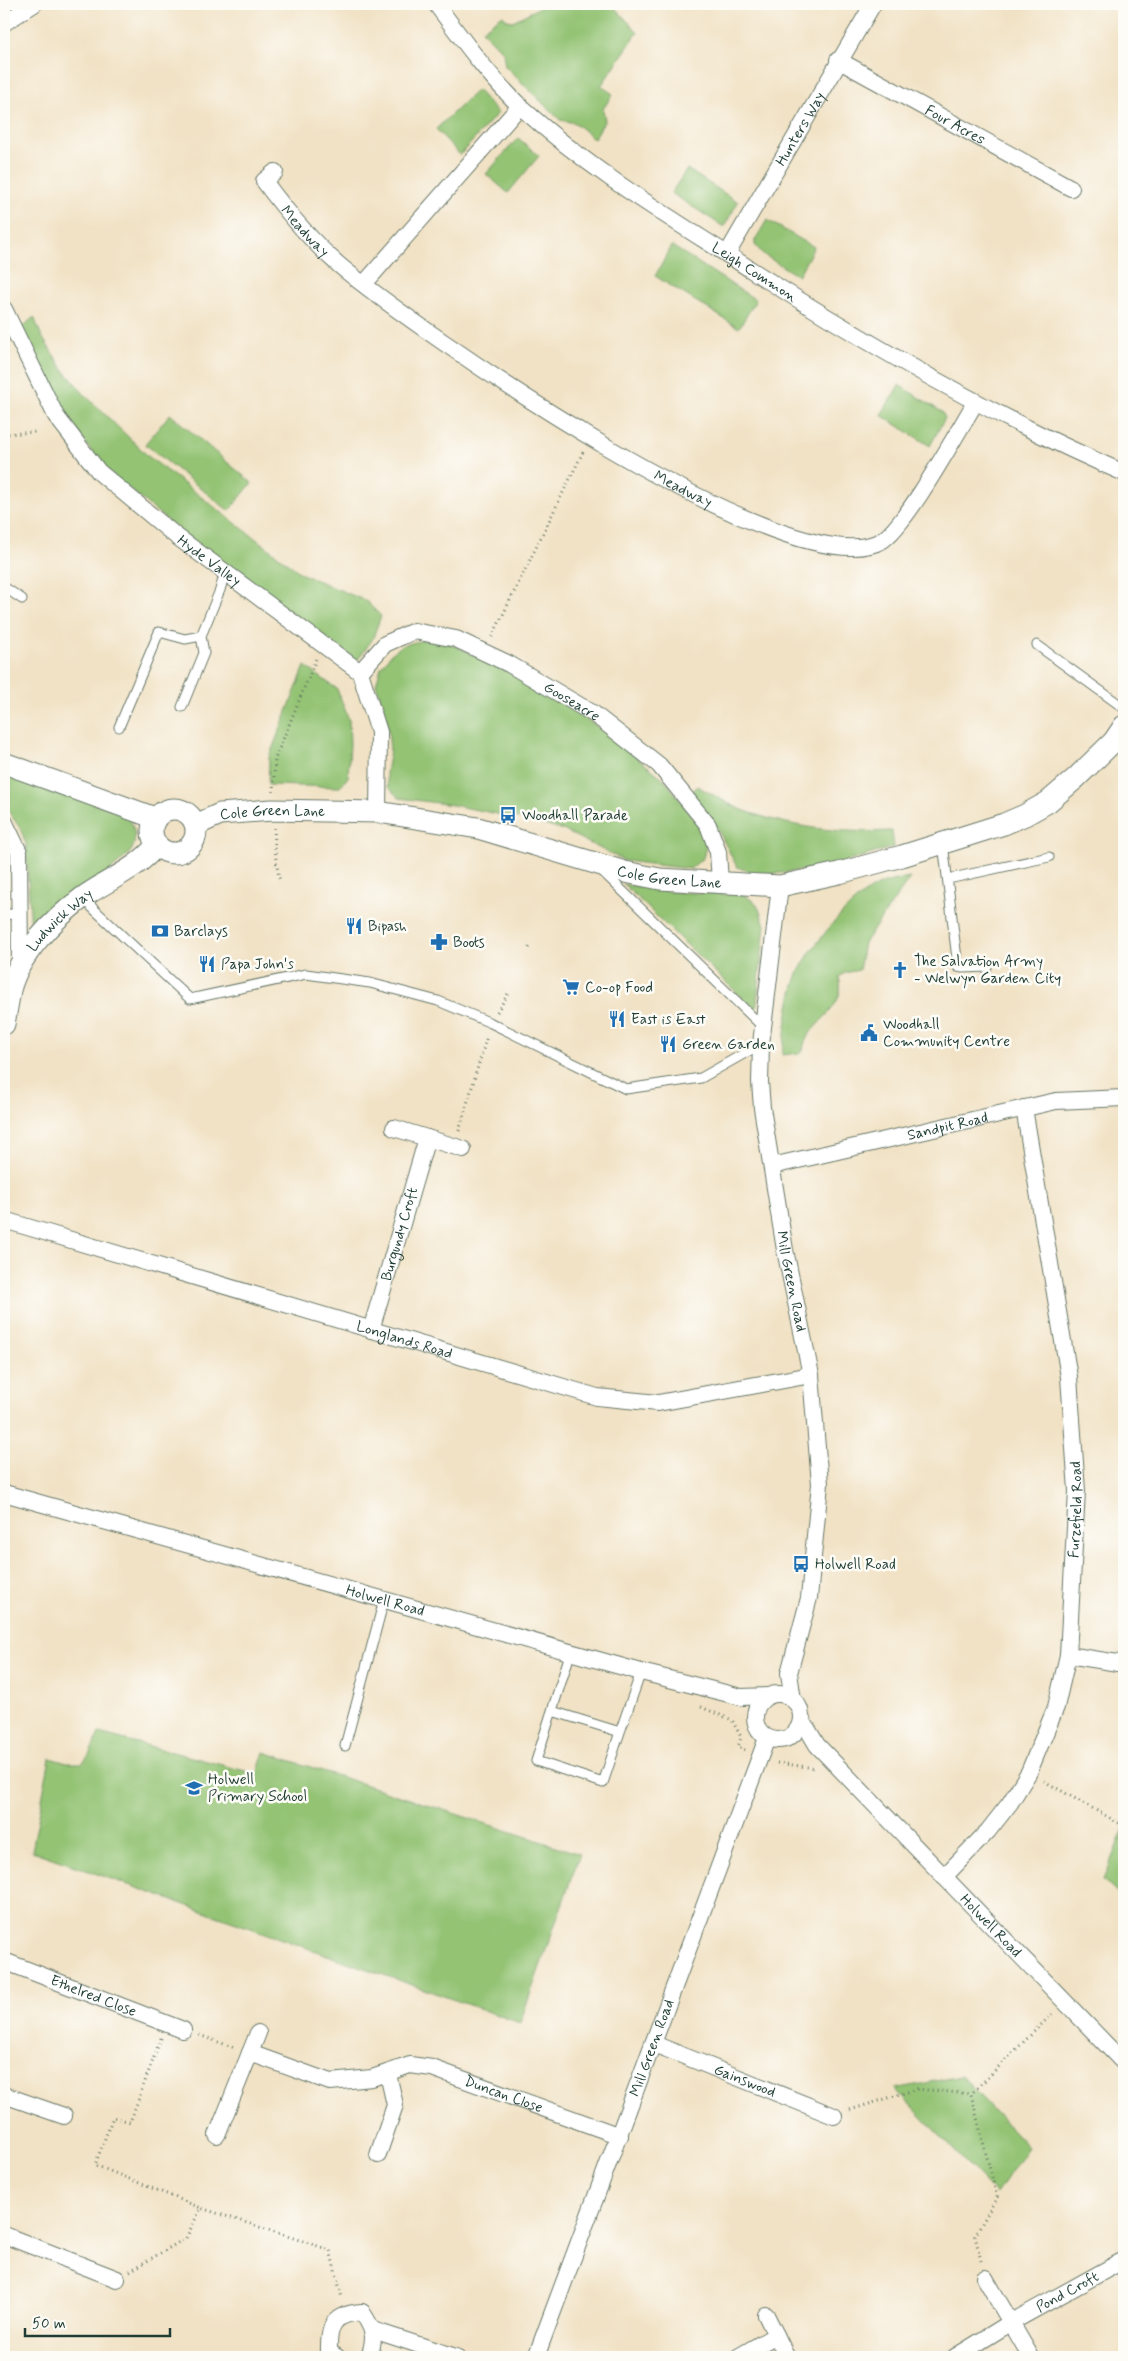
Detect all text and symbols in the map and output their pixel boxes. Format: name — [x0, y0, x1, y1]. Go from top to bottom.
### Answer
street label: Hunters Way — [771, 88, 831, 170]
street label: Four Acres — [921, 101, 989, 150]
street label: Meadway — [276, 202, 333, 262]
street label: Leigh Common — [708, 238, 801, 307]
street label: Meadway — [650, 466, 715, 513]
street label: Hyde Valley — [173, 531, 245, 592]
street label: Gooseacre — [540, 678, 604, 727]
street label: Cole Green Lane — [219, 801, 325, 825]
bus stop icon: Woodhall Parade — [498, 805, 518, 825]
place label: Woodhall Parade — [522, 806, 628, 826]
street label: Cole Green Lane — [614, 861, 722, 894]
street label: Ludwick Way — [23, 884, 97, 956]
restaurant icon: Bipash — [344, 916, 364, 936]
place label: Bipash — [368, 917, 407, 937]
bank icon: Barclays — [150, 921, 170, 941]
place label: Barclays — [174, 922, 228, 942]
pharmacy icon: Boots — [429, 932, 449, 952]
place label: Boots — [453, 933, 485, 953]
place label: The Salvation Army - Welwyn Garden City — [914, 952, 1061, 989]
restaurant icon: Papa John's — [197, 954, 217, 974]
place label: Papa John's — [221, 955, 294, 975]
church icon: The Salvation Army - Welwyn Garden City — [890, 960, 910, 980]
supermarket icon: Co-op Food — [561, 977, 581, 997]
place label: Co-op Food — [585, 978, 653, 998]
restaurant icon: East is East — [607, 1009, 627, 1029]
place label: East is East — [631, 1010, 706, 1030]
place label: Woodhall Community Centre — [883, 1015, 1010, 1052]
public building icon: Woodhall Community Centre — [859, 1023, 879, 1043]
restaurant icon: Green Garden — [658, 1034, 678, 1054]
place label: Green Garden — [682, 1035, 775, 1055]
street label: Sandpit Road — [905, 1108, 990, 1146]
street label: Burgundy Croft — [377, 1185, 423, 1284]
street label: Mill Green Road — [771, 1230, 811, 1334]
street label: Longlands Road — [354, 1317, 455, 1364]
street label: Furzefield Road — [1064, 1460, 1088, 1559]
bus stop icon: Holwell Road — [791, 1554, 811, 1574]
place label: Holwell Road — [815, 1555, 896, 1575]
street label: Holwell Road — [343, 1581, 427, 1622]
place label: Holwell Primary School — [208, 1770, 307, 1807]
school or university icon: Holwell Primary School — [184, 1778, 204, 1798]
street label: Holwell Road — [955, 1890, 1026, 1962]
street label: Ethelred Close — [47, 1971, 139, 2022]
street label: Mill Green Road — [625, 1997, 680, 2100]
street label: Gainswood — [711, 2060, 778, 2103]
street label: Duncan Close — [462, 2072, 546, 2118]
street label: Pond Croft — [1033, 2267, 1103, 2318]
scale bar — [25, 2306, 170, 2338]
text: 50 m — [32, 2314, 66, 2334]

